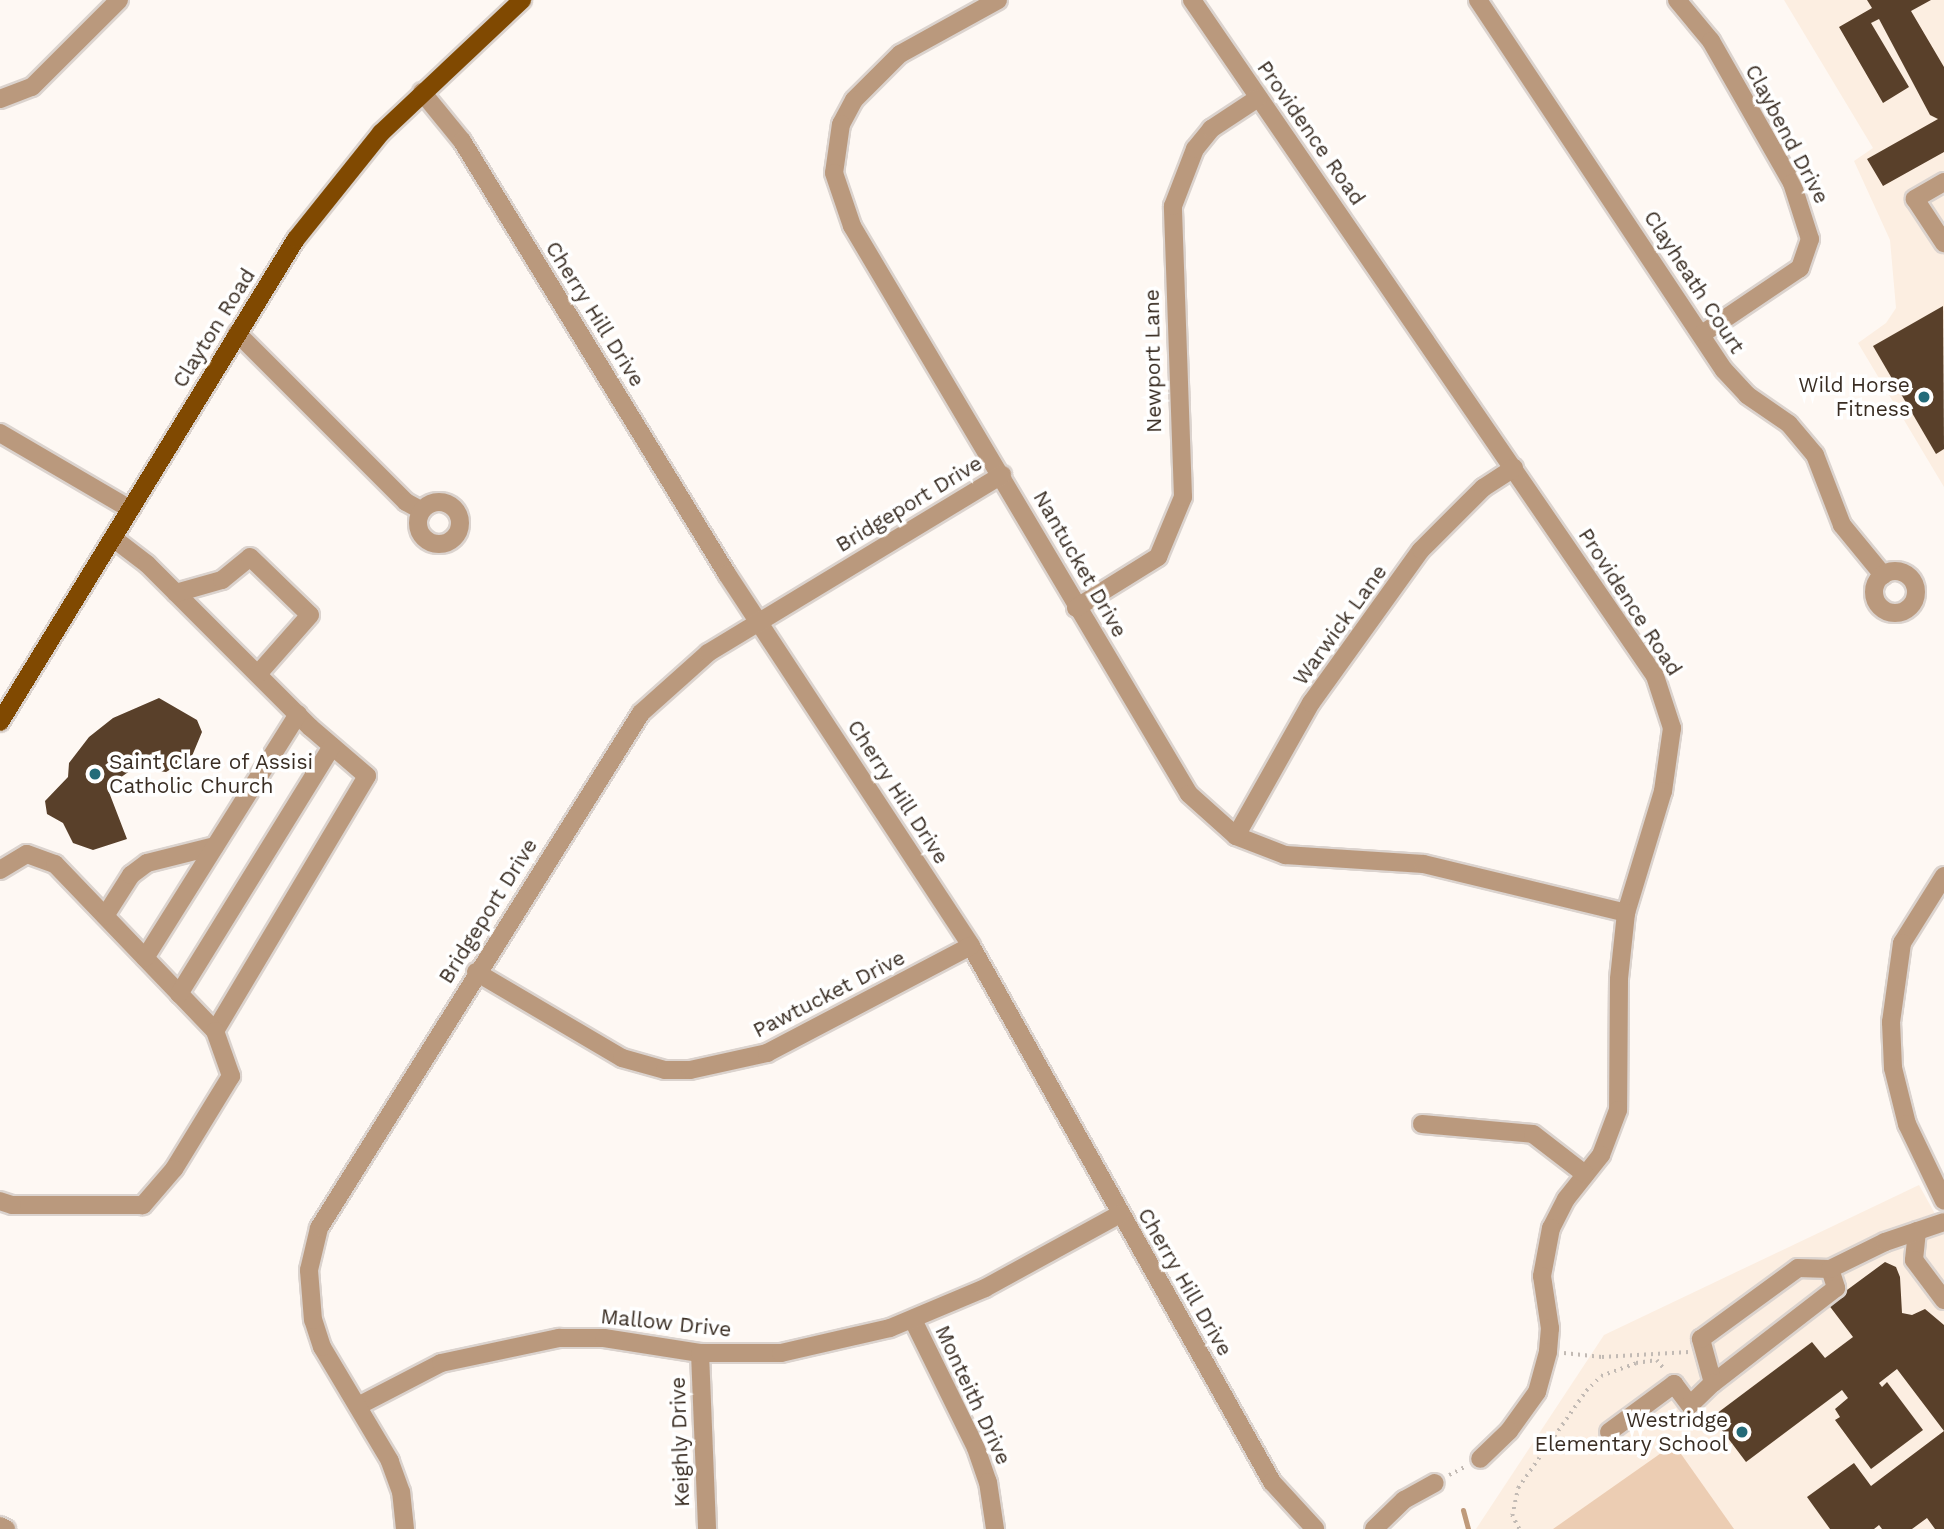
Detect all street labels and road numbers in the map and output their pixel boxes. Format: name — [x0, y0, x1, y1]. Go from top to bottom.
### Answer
street label: Providence Road — [1252, 56, 1370, 210]
street label: Claybend Drive — [1740, 60, 1834, 208]
street label: Clayheath Court — [1638, 206, 1750, 358]
street label: Cherry Hill Drive — [540, 236, 650, 392]
street label: Clayton Road — [167, 264, 261, 392]
street label: Newport Lane — [1139, 289, 1167, 433]
street label: Bridgeport Drive — [831, 450, 987, 558]
street label: Nantucket Drive — [1028, 486, 1132, 642]
street label: Providence Road — [1573, 524, 1687, 680]
street label: Warwick Lane — [1288, 560, 1392, 690]
street label: Cherry Hill Drive — [842, 715, 954, 869]
street label: Bridgeport Drive — [433, 834, 543, 988]
street label: Pawtucket Drive — [749, 945, 909, 1043]
street label: Cherry Hill Drive — [1132, 1203, 1238, 1361]
street label: Mallow Drive — [599, 1304, 733, 1342]
street label: Monteith Drive — [930, 1321, 1016, 1469]
street label: Keighly Drive — [665, 1376, 695, 1508]

